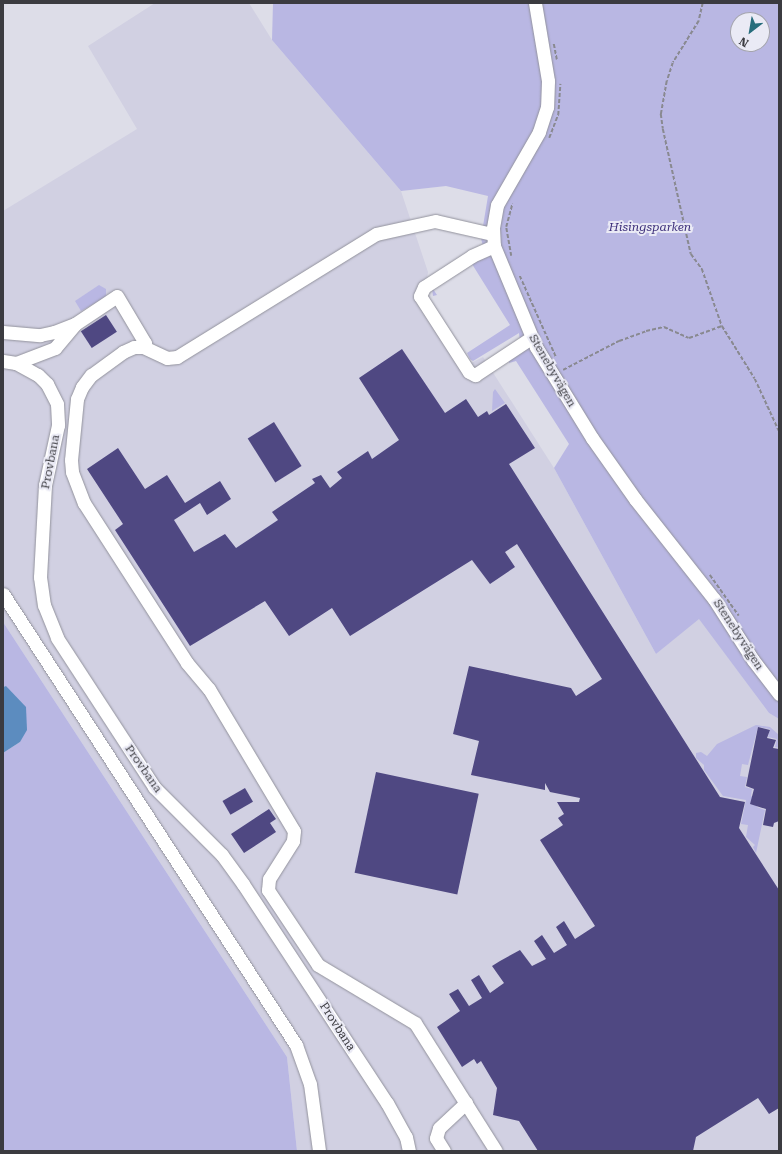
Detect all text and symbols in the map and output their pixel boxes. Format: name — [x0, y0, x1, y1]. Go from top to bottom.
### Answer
north arrow — [730, 12, 770, 52]
text: N — [737, 34, 751, 50]
park label: Hisingsparken — [609, 221, 691, 235]
street label: Stenebyvägen — [525, 332, 579, 410]
street label: Provbana — [39, 434, 63, 490]
street label: Stenebyvägen — [710, 597, 766, 673]
street label: Provbana — [121, 742, 165, 796]
street label: Provbana — [316, 1000, 358, 1054]

